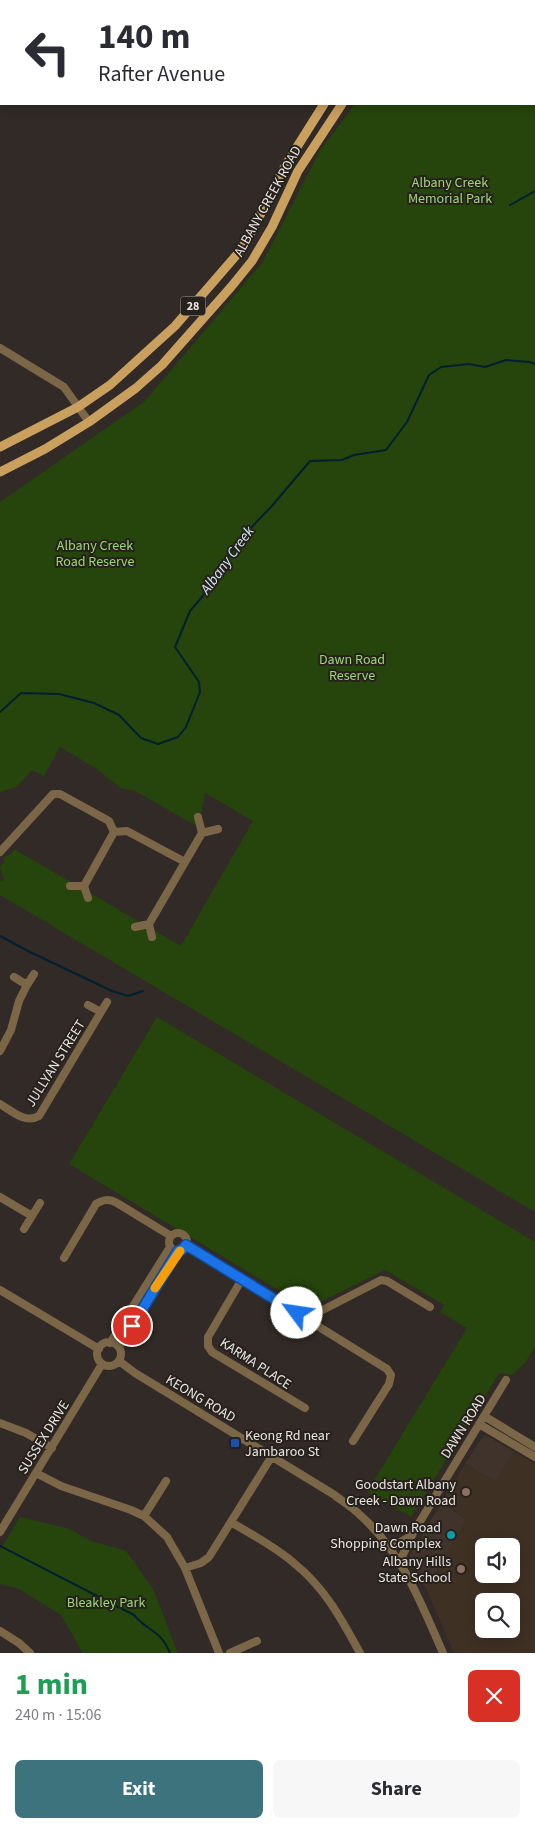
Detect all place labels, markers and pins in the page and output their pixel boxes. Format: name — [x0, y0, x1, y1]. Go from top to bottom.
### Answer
pin — [111, 1305, 153, 1347]
place label: Keong Rd near Jambaroo St — [245, 1426, 330, 1462]
marker: Keong Rd near Jambaroo St — [229, 1437, 241, 1449]
place label: Goodstart Albany Creek - Dawn Road — [346, 1475, 456, 1511]
marker: Goodstart Albany Creek - Dawn Road — [460, 1486, 472, 1498]
place label: Dawn Road Shopping Complex — [330, 1518, 442, 1554]
marker: Dawn Road Shopping Complex — [445, 1529, 457, 1541]
place label: Albany Hills State School — [378, 1552, 451, 1588]
marker: Albany Hills State School — [455, 1563, 467, 1575]

